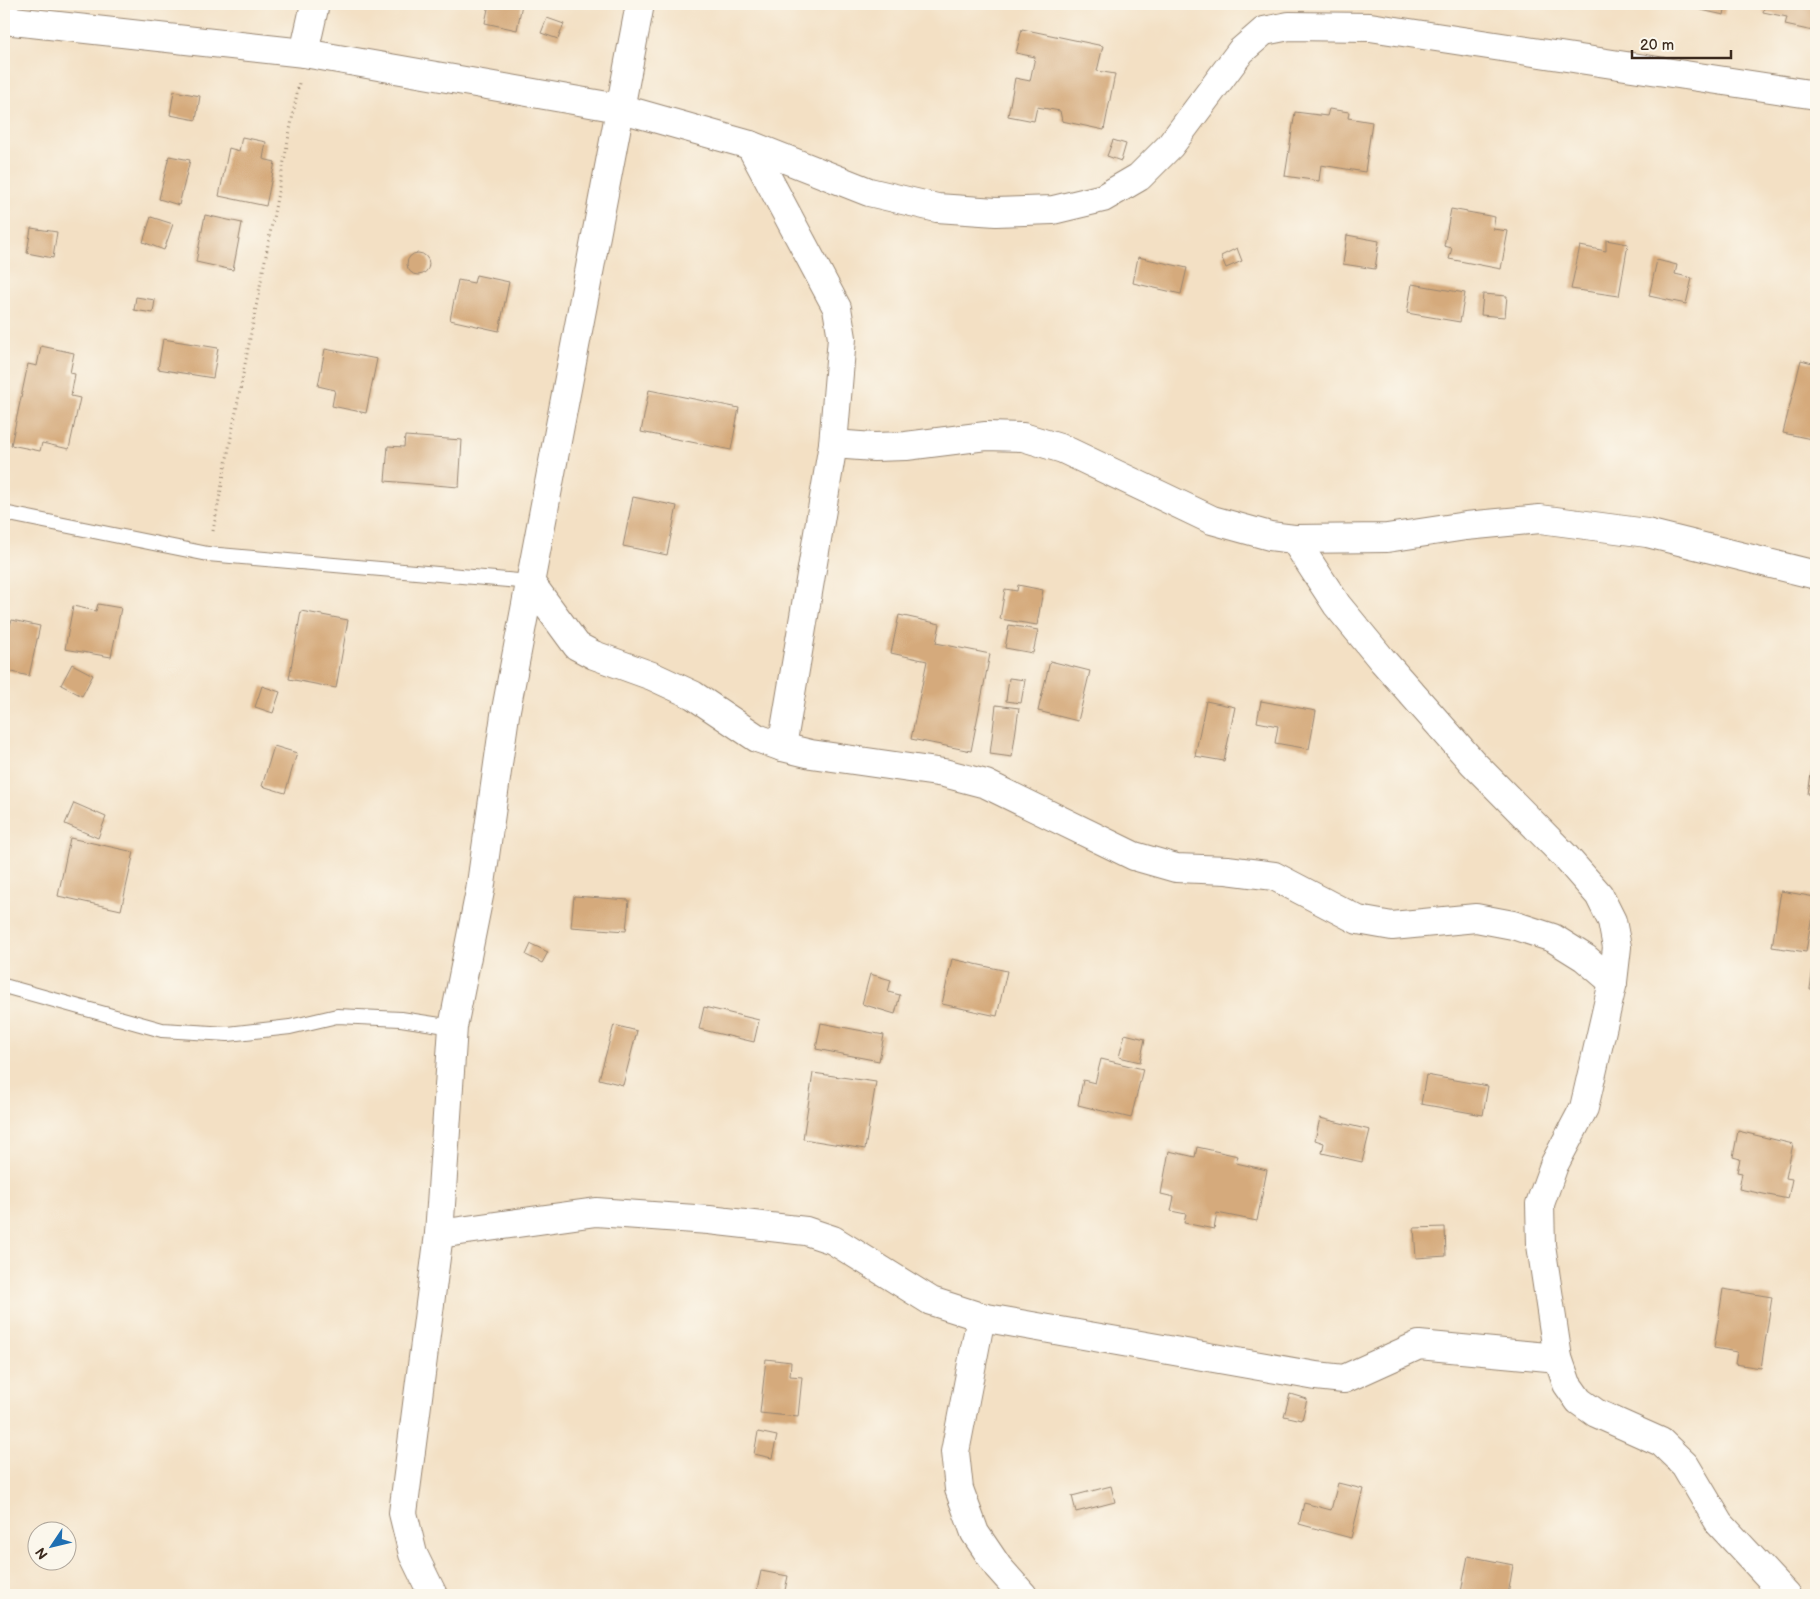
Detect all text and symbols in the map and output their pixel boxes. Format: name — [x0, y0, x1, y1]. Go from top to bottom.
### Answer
scale bar — [1632, 28, 1731, 60]
text: 20 m — [1640, 36, 1674, 55]
north arrow — [28, 1522, 78, 1572]
text: N — [32, 1544, 52, 1562]

